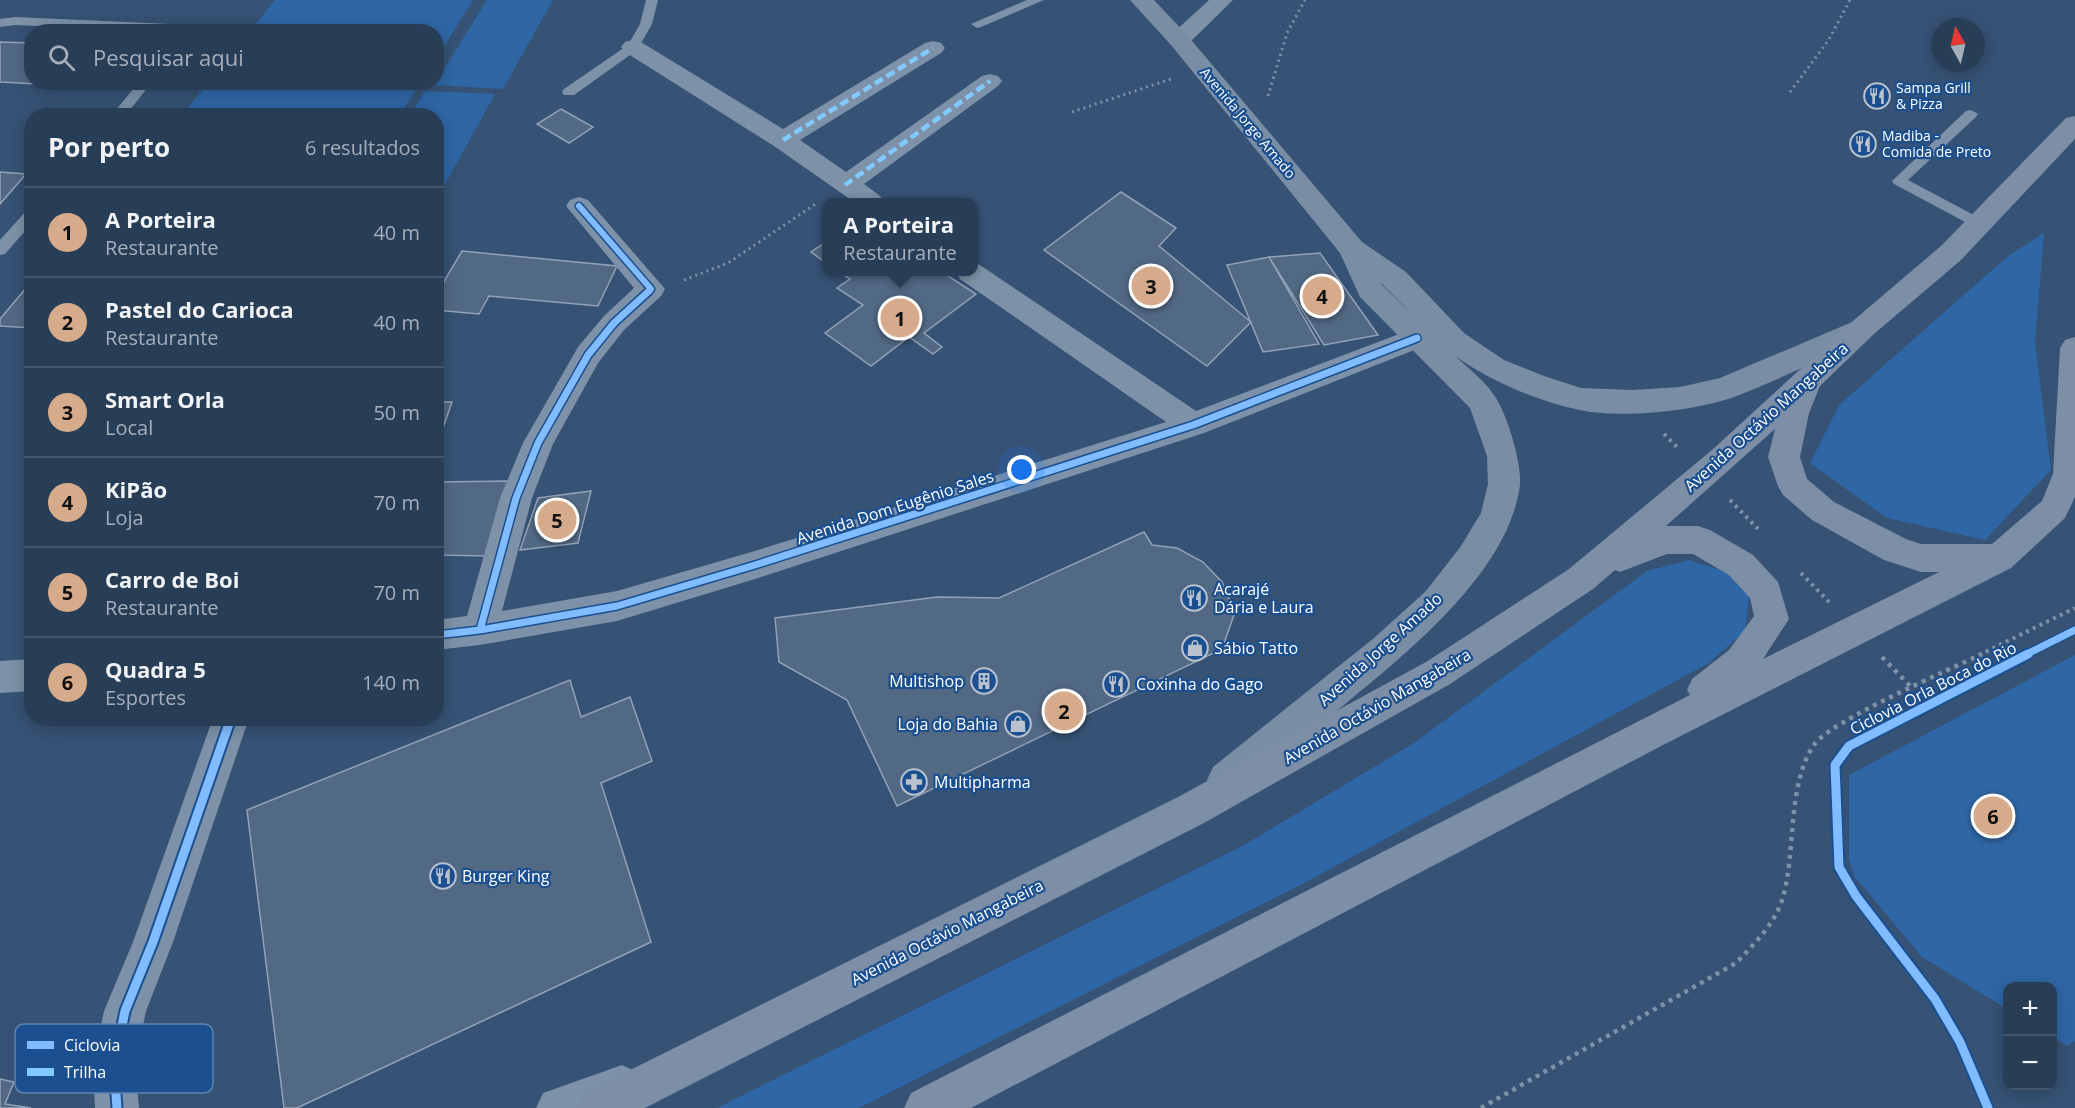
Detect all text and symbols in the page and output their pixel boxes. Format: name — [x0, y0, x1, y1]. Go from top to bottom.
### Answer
north arrow — [1931, 18, 1985, 72]
search box — [24, 24, 444, 90]
icon: search — [45, 41, 78, 74]
text: Pesquisar aqui — [93, 42, 244, 72]
street label: Avenida Jorge Amado — [1196, 63, 1300, 182]
place label: Sampa Grill & Pizza — [1896, 78, 1971, 113]
restaurant icon: Sampa Grill & Pizza — [1862, 81, 1892, 111]
place label: Madiba - Comida de Preto — [1882, 126, 1991, 161]
text: Por perto — [48, 129, 170, 165]
restaurant icon: Madiba - Comida de Preto — [1848, 129, 1878, 159]
text: 6 resultados — [305, 134, 420, 161]
popup — [822, 198, 978, 276]
text: A Porteira — [105, 204, 216, 234]
text: A Porteira — [843, 209, 954, 239]
text: 1 — [62, 219, 73, 246]
text: 40 m — [373, 219, 420, 246]
text: Restaurante — [105, 234, 219, 261]
text: Restaurante — [843, 239, 957, 266]
pin: 3 — [1132, 264, 1170, 308]
pin: 4 — [1302, 274, 1342, 318]
text: Pastel do Carioca — [105, 294, 294, 324]
pin: 1 — [880, 296, 920, 340]
text: 2 — [62, 309, 73, 336]
text: 40 m — [373, 309, 420, 336]
text: Restaurante — [105, 324, 219, 351]
street label: Avenida Octávio Mangabeira — [1679, 337, 1853, 497]
text: Smart Orla — [105, 384, 225, 414]
text: 3 — [62, 399, 73, 426]
text: 50 m — [373, 399, 420, 426]
text: Local — [105, 414, 153, 441]
your location — [1007, 455, 1036, 484]
street label: Avenida Dom Eugênio Sales — [793, 465, 997, 549]
text: KiPão — [105, 474, 167, 504]
text: 4 — [62, 489, 73, 516]
text: 70 m — [373, 489, 420, 516]
pin: 5 — [538, 498, 576, 542]
text: Loja — [105, 504, 144, 531]
text: Carro de Boi — [105, 564, 239, 594]
place label: Acarajé Dária e Laura — [1214, 578, 1314, 618]
text: 5 — [62, 579, 73, 606]
text: 70 m — [373, 579, 420, 606]
restaurant icon: Acarajé Dária e Laura — [1179, 583, 1209, 613]
street label: Avenida Jorge Amado — [1313, 588, 1447, 710]
text: Restaurante — [105, 594, 219, 621]
shop icon: Sábio Tatto — [1180, 633, 1210, 663]
street label: Ciclovia Orla Boca do Rio — [1846, 636, 2020, 740]
place label: Sábio Tatto — [1214, 637, 1298, 659]
street label: Avenida Octávio Mangabeira — [1279, 643, 1475, 769]
text: Quadra 5 — [105, 654, 206, 684]
building icon: Multishop — [969, 666, 999, 696]
text: 6 — [62, 669, 73, 696]
text: 140 m — [362, 669, 420, 696]
restaurant icon: Coxinha do Gago — [1101, 669, 1131, 699]
place label: Multishop — [889, 670, 964, 692]
place label: Coxinha do Gago — [1136, 673, 1263, 695]
text: Esportes — [105, 684, 186, 711]
pin: 2 — [1044, 688, 1084, 734]
shop icon: Loja do Bahia — [1003, 709, 1033, 739]
place label: Loja do Bahia — [897, 713, 998, 735]
pharmacy icon: Multipharma — [899, 767, 929, 797]
place label: Multipharma — [934, 771, 1031, 793]
pin: 6 — [1974, 794, 2012, 838]
restaurant icon: Burger King — [428, 861, 458, 891]
place label: Burger King — [462, 865, 550, 887]
street label: Avenida Octávio Mangabeira — [847, 874, 1047, 990]
map controls — [2003, 982, 2057, 1090]
button: + — [2003, 982, 2057, 1036]
legend — [15, 1024, 213, 1093]
text: Ciclovia — [64, 1034, 120, 1056]
button: − — [2003, 1036, 2057, 1090]
text: Trilha — [64, 1061, 106, 1083]

